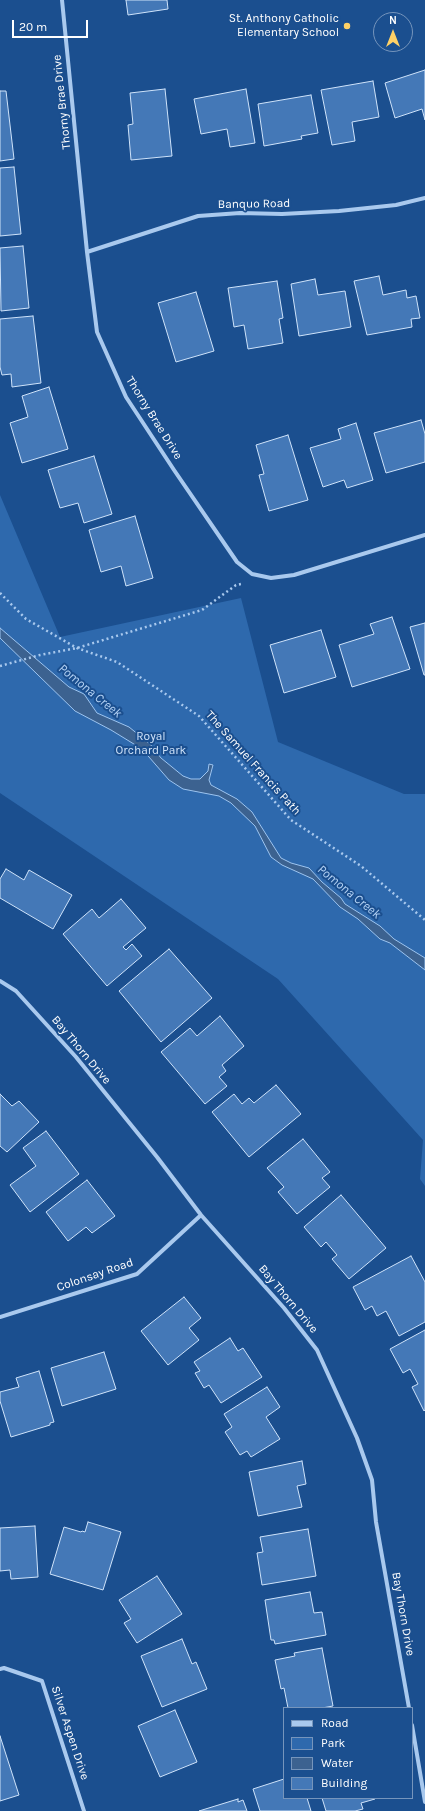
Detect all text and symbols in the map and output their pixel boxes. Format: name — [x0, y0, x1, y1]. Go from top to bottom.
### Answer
scale bar — [14, 12, 90, 38]
place label: St. Anthony Catholic Elementary School — [229, 12, 339, 40]
north arrow — [373, 12, 413, 52]
text: N — [389, 14, 397, 27]
text: 20 m — [19, 20, 47, 34]
marker: St. Anthony Catholic Elementary School — [342, 21, 352, 31]
street label: Thorny Brae Drive — [50, 54, 74, 150]
street label: Banquo Road — [218, 196, 290, 212]
street label: Thorny Brae Drive — [123, 374, 185, 462]
water label: Pomona Creek — [55, 661, 125, 721]
street label: The Samuel Francis Path — [202, 708, 304, 818]
park label: Royal Orchard Park — [116, 730, 186, 758]
water label: Pomona Creek — [314, 862, 384, 922]
street label: Bay Thorn Drive — [48, 1013, 114, 1087]
street label: Colonsay Road — [55, 1255, 135, 1295]
street label: Bay Thorn Drive — [255, 1262, 321, 1336]
street label: Bay Thorn Drive — [389, 1571, 417, 1657]
street label: Silver Aspen Drive — [48, 1684, 92, 1782]
legend — [283, 1707, 413, 1799]
text: Road — [321, 1716, 349, 1730]
text: Park — [321, 1736, 345, 1750]
text: Water — [321, 1756, 353, 1770]
text: Building — [321, 1776, 367, 1790]

